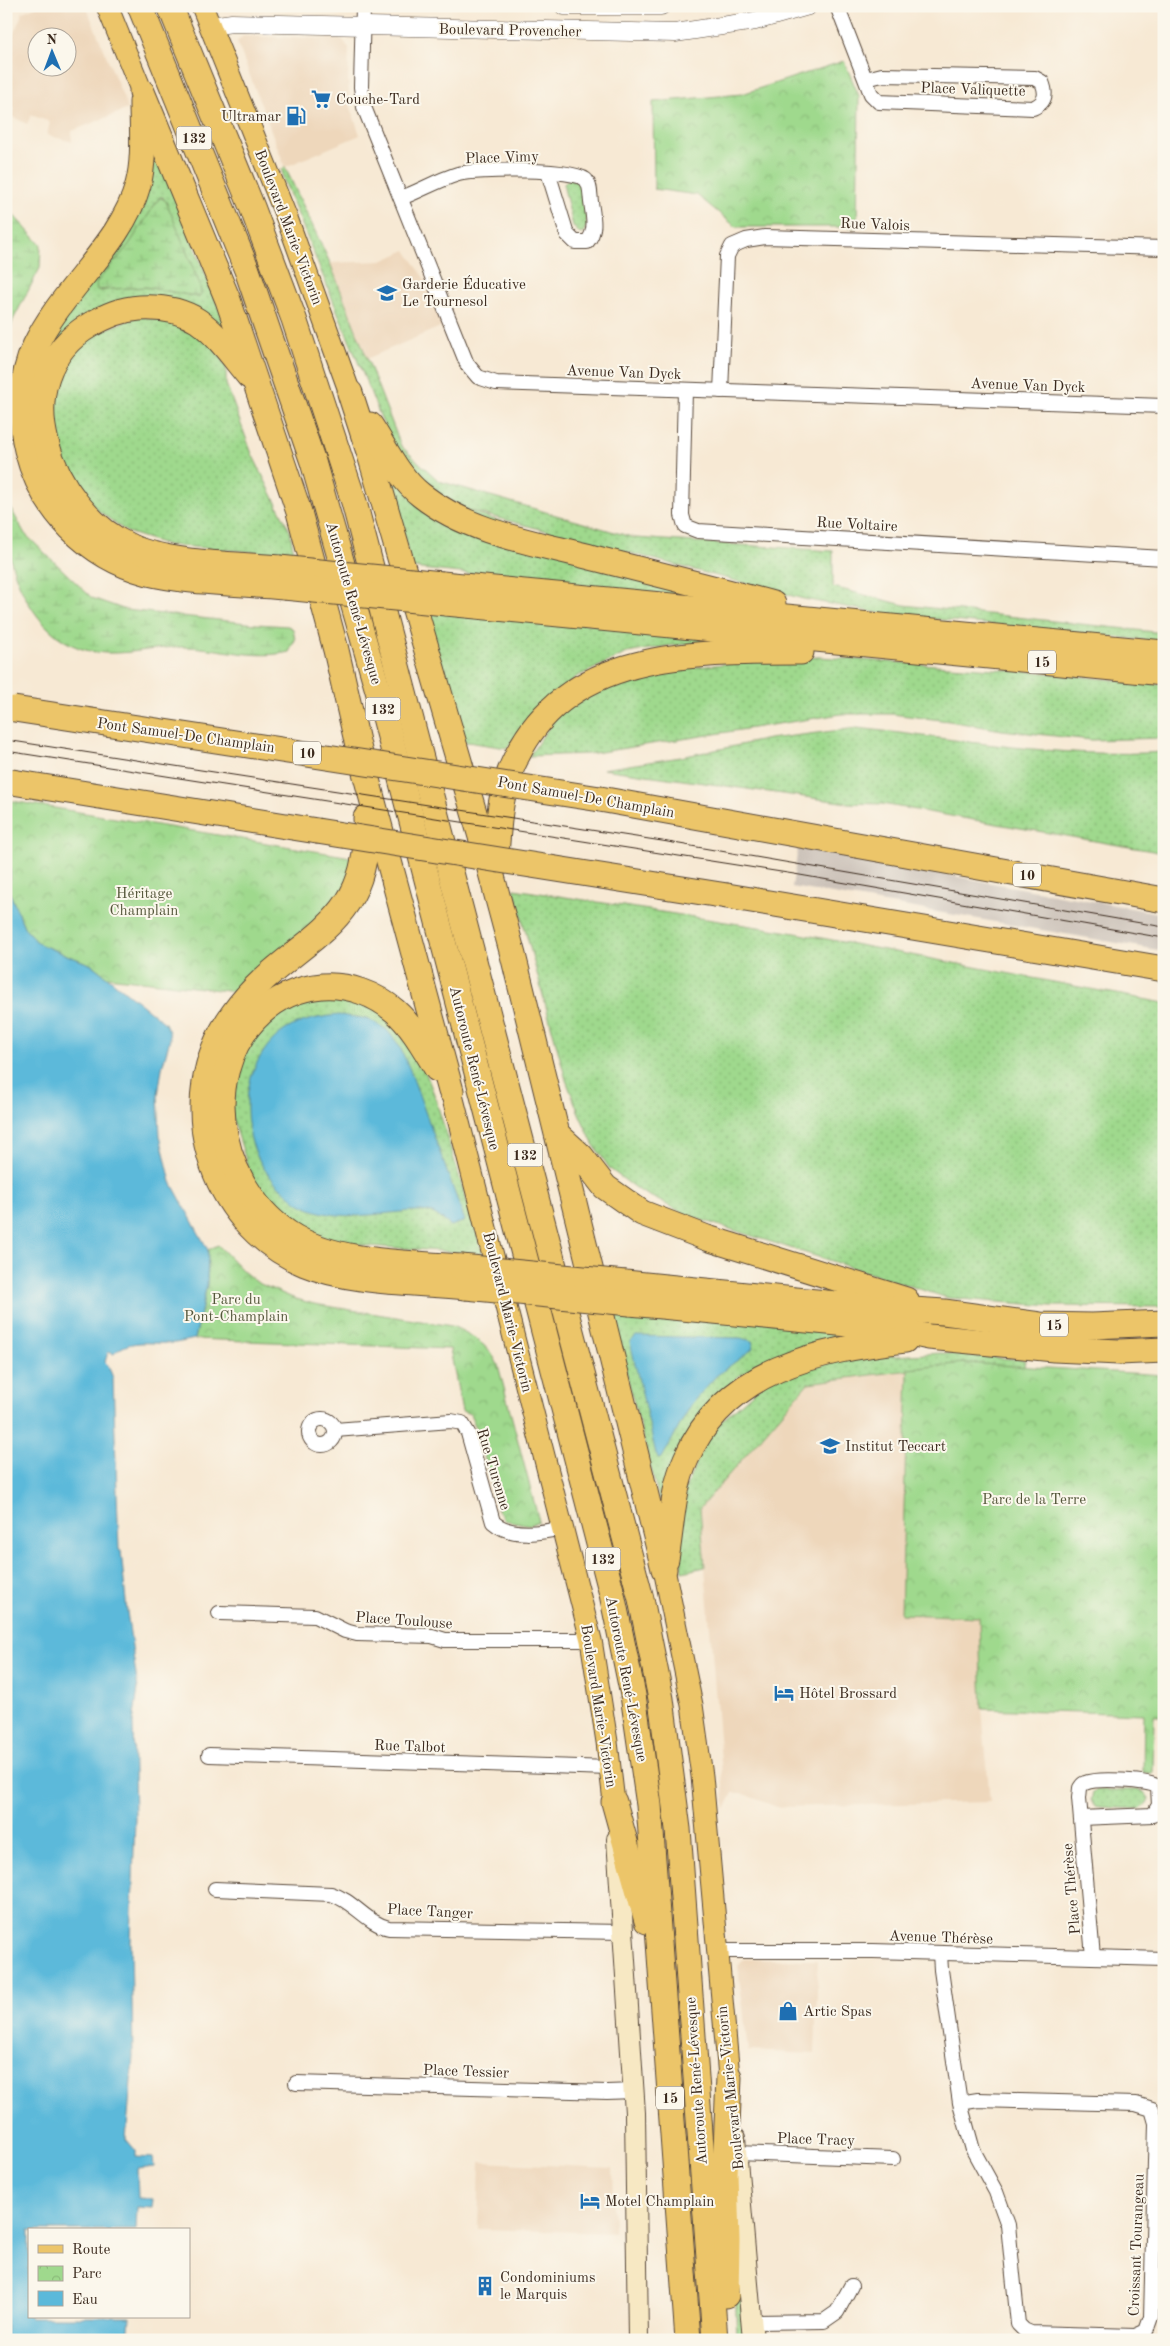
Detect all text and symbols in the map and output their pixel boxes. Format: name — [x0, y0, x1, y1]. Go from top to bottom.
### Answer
street label: Boulevard Provencher — [438, 23, 582, 40]
north arrow — [28, 28, 78, 78]
text: N — [46, 33, 58, 47]
street label: Place Valiquette — [920, 81, 1026, 100]
supermarket icon: Couche-Tard — [310, 88, 332, 110]
place label: Couche-Tard — [336, 93, 420, 108]
fuel station icon: Ultramar — [285, 105, 307, 127]
place label: Ultramar — [221, 110, 281, 125]
road number: 132 — [176, 126, 212, 150]
street label: Boulevard Marie-Victorin — [251, 148, 324, 307]
street label: Place Vimy — [465, 150, 539, 167]
street label: Rue Valois — [840, 217, 910, 234]
place label: Garderie Éducative Le Tournesol — [402, 275, 526, 310]
school or university icon: Garderie Éducative Le Tournesol — [376, 282, 398, 304]
street label: Avenue Van Dyck — [566, 364, 682, 383]
street label: Avenue Van Dyck — [970, 377, 1086, 396]
street label: Rue Voltaire — [816, 516, 898, 535]
street label: Autoroute René-Lévesque — [322, 520, 383, 686]
road number: 15 — [1028, 650, 1056, 674]
road number: 132 — [366, 698, 400, 721]
street label: Pont Samuel-De Champlain — [96, 717, 276, 756]
road number: 10 — [293, 741, 321, 764]
street label: Pont Samuel-De Champlain — [496, 776, 675, 821]
road number: 10 — [1013, 864, 1041, 886]
park label: Héritage Champlain — [110, 887, 178, 919]
street label: Autoroute René-Lévesque — [446, 985, 501, 1152]
road number: 132 — [508, 1144, 542, 1166]
street label: Boulevard Marie-Victorin — [479, 1231, 534, 1394]
park label: Parc du Pont-Champlain — [184, 1293, 288, 1325]
road number: 15 — [1040, 1314, 1068, 1336]
street label: Rue Turenne — [473, 1427, 512, 1512]
school or university icon: Institut Teccart — [819, 1435, 841, 1457]
place label: Institut Teccart — [845, 1440, 946, 1455]
park label: Parc de la Terre — [982, 1493, 1086, 1508]
road number: 132 — [586, 1548, 620, 1570]
street label: Autoroute René-Lévesque — [602, 1595, 649, 1763]
street label: Place Toulouse — [355, 1611, 453, 1632]
street label: Boulevard Marie-Victorin — [577, 1624, 618, 1789]
hotel icon: Hôtel Brossard — [773, 1682, 795, 1704]
place label: Hôtel Brossard — [799, 1687, 897, 1702]
street label: Rue Talbot — [374, 1739, 446, 1756]
street label: Place Thérèse — [1061, 1843, 1084, 1935]
street label: Place Tanger — [387, 1903, 473, 1922]
street label: Avenue Thérèse — [889, 1929, 993, 1948]
street label: Autoroute René-Lévesque — [684, 1996, 711, 2165]
shop icon: Artic Spas — [777, 2000, 799, 2022]
street label: Boulevard Marie-Victorin — [715, 2005, 748, 2171]
place label: Artic Spas — [803, 2005, 872, 2020]
street label: Place Tessier — [423, 2064, 509, 2081]
road number: 15 — [656, 2086, 684, 2110]
street label: Place Tracy — [777, 2132, 855, 2149]
street label: Croissant Tourangeau — [1128, 2173, 1147, 2317]
hotel icon: Motel Champlain — [579, 2190, 601, 2212]
place label: Motel Champlain — [605, 2195, 714, 2210]
legend — [28, 2228, 190, 2318]
text: Route — [72, 2243, 110, 2258]
text: Parc — [72, 2267, 102, 2282]
place label: Condominiums le Marquis — [500, 2271, 595, 2303]
building icon: Condominiums le Marquis — [474, 2275, 496, 2297]
text: Eau — [72, 2293, 98, 2308]

